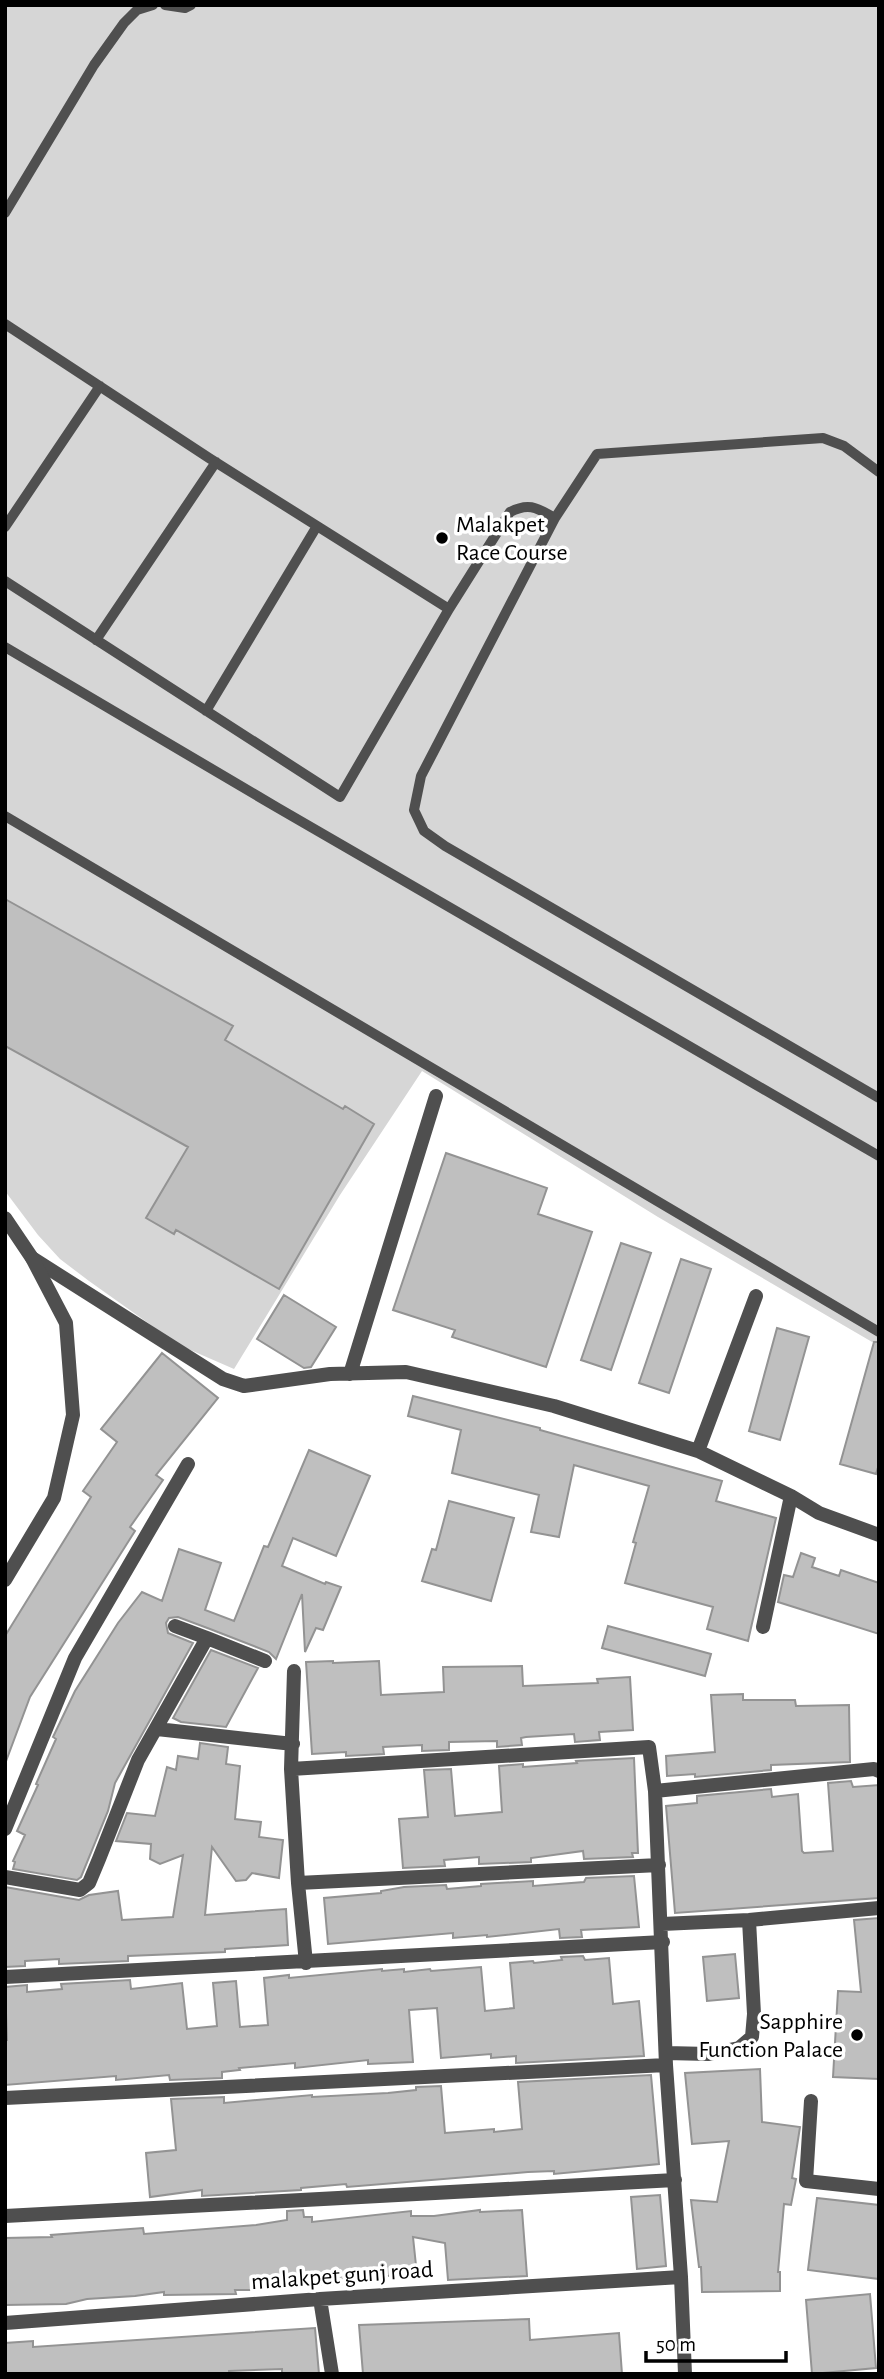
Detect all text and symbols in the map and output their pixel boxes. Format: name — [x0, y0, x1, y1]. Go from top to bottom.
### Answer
place label: Malakpet Race Course — [456, 513, 568, 565]
marker: Malakpet Race Course — [434, 530, 450, 546]
place label: Sapphire Function Palace — [698, 2010, 843, 2062]
marker: Sapphire Function Palace — [849, 2027, 865, 2043]
street label: malakpet gunj road — [250, 2258, 434, 2294]
scale bar — [646, 2320, 786, 2364]
text: 50 m — [656, 2334, 696, 2355]

